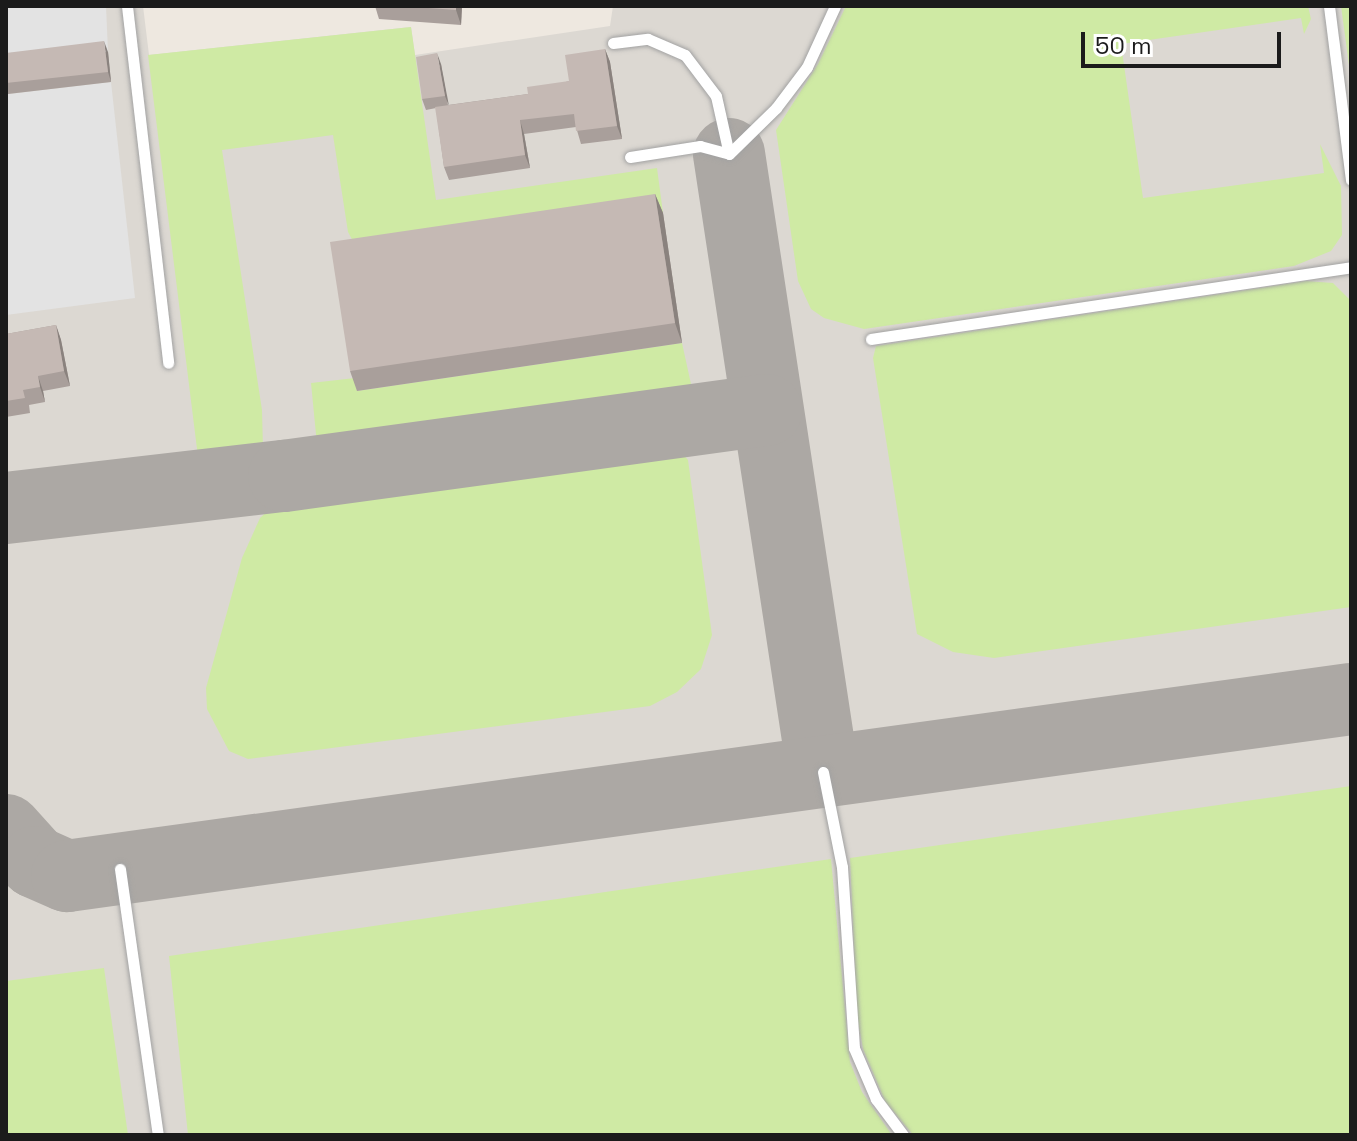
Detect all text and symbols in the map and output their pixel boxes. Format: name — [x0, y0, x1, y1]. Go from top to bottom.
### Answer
scale bar — [1085, 16, 1285, 66]
text: 50 m — [1095, 30, 1152, 61]

